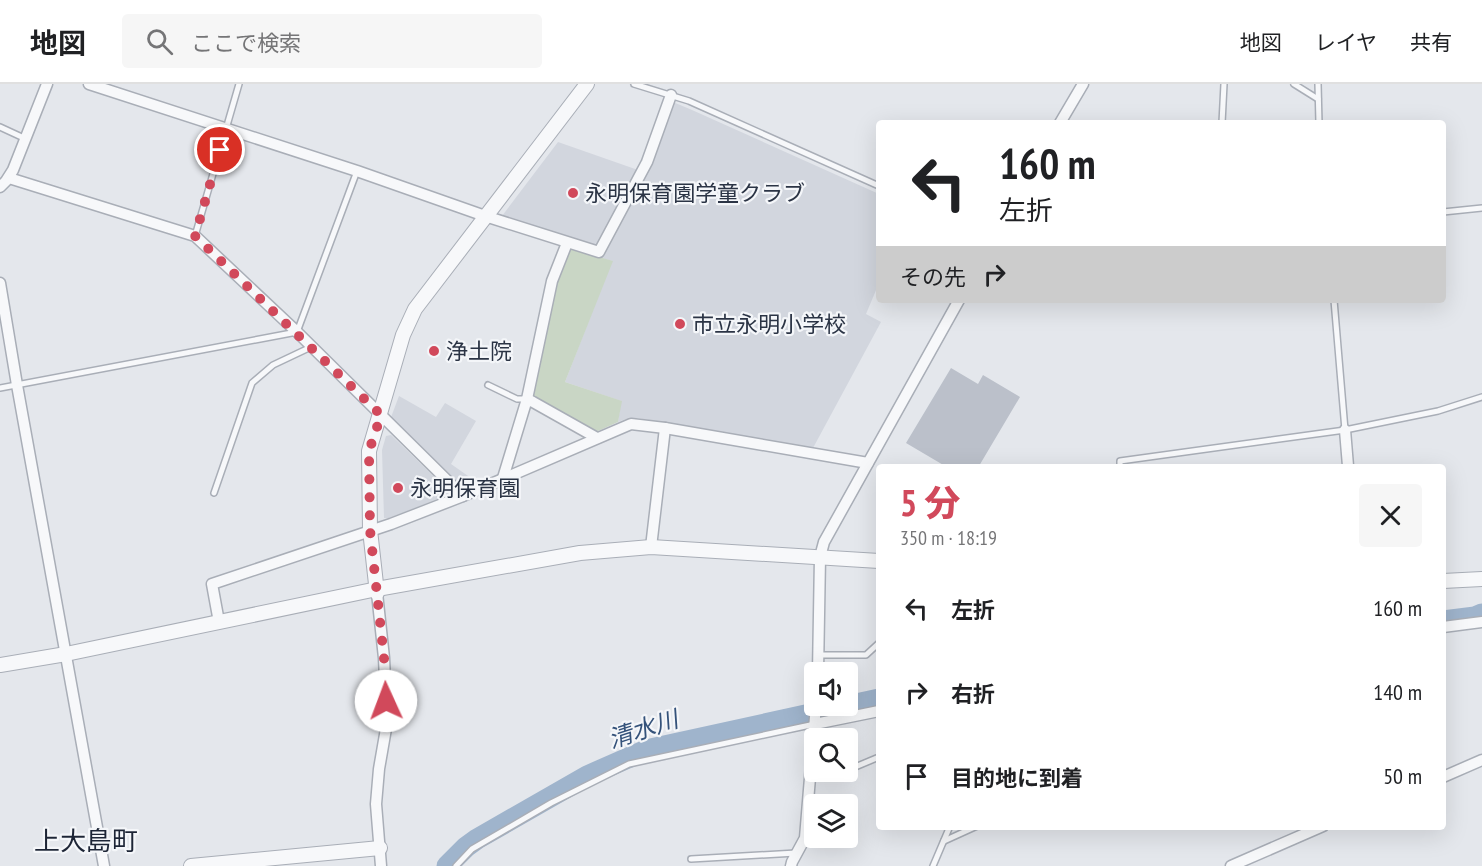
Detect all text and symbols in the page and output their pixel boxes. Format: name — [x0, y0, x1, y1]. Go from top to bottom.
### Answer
search box — [122, 14, 542, 68]
text: 地図 — [30, 24, 86, 61]
icon: search — [143, 25, 176, 58]
text: ここで検索 — [191, 29, 301, 57]
text: 地図 — [1240, 29, 1282, 56]
text: レイヤ — [1315, 29, 1377, 56]
text: 共有 — [1410, 29, 1452, 56]
pin — [194, 124, 245, 175]
icon: arrive — [203, 133, 236, 166]
text: 160 m — [999, 136, 1096, 191]
icon: left — [900, 144, 978, 222]
place label: 永明保育園学童クラブ — [585, 179, 805, 207]
marker: 永明保育園学童クラブ — [566, 186, 580, 200]
text: 左折 — [999, 193, 1053, 227]
icon: right — [978, 258, 1011, 291]
text: その先 — [900, 263, 966, 291]
place label: 市立永明小学校 — [692, 310, 846, 338]
marker: 市立永明小学校 — [673, 317, 687, 331]
place label: 浄土院 — [446, 337, 512, 365]
marker: 浄土院 — [427, 344, 441, 358]
place label: 永明保育園 — [410, 474, 520, 502]
text: 5 分 — [900, 479, 961, 526]
marker: 永明保育園 — [391, 481, 405, 495]
button: close — [1359, 484, 1422, 547]
text: 350 m · 18:19 — [900, 525, 997, 551]
icon: left — [900, 592, 933, 625]
text: 160 m — [1373, 594, 1422, 622]
text: 左折 — [951, 596, 995, 624]
map controls — [804, 662, 858, 848]
button: sound — [804, 662, 858, 716]
position arrow — [354, 669, 418, 733]
icon: right — [900, 676, 933, 709]
text: 140 m — [1373, 678, 1422, 706]
text: 右折 — [951, 680, 995, 708]
water label: 清水川 — [604, 702, 685, 755]
button: search — [804, 728, 858, 782]
icon: arrive — [900, 760, 933, 793]
text: 50 m — [1383, 762, 1422, 790]
text: 目的地に到着 — [951, 764, 1083, 792]
button: layers — [804, 794, 858, 848]
district label: 上大島町 — [34, 824, 138, 857]

